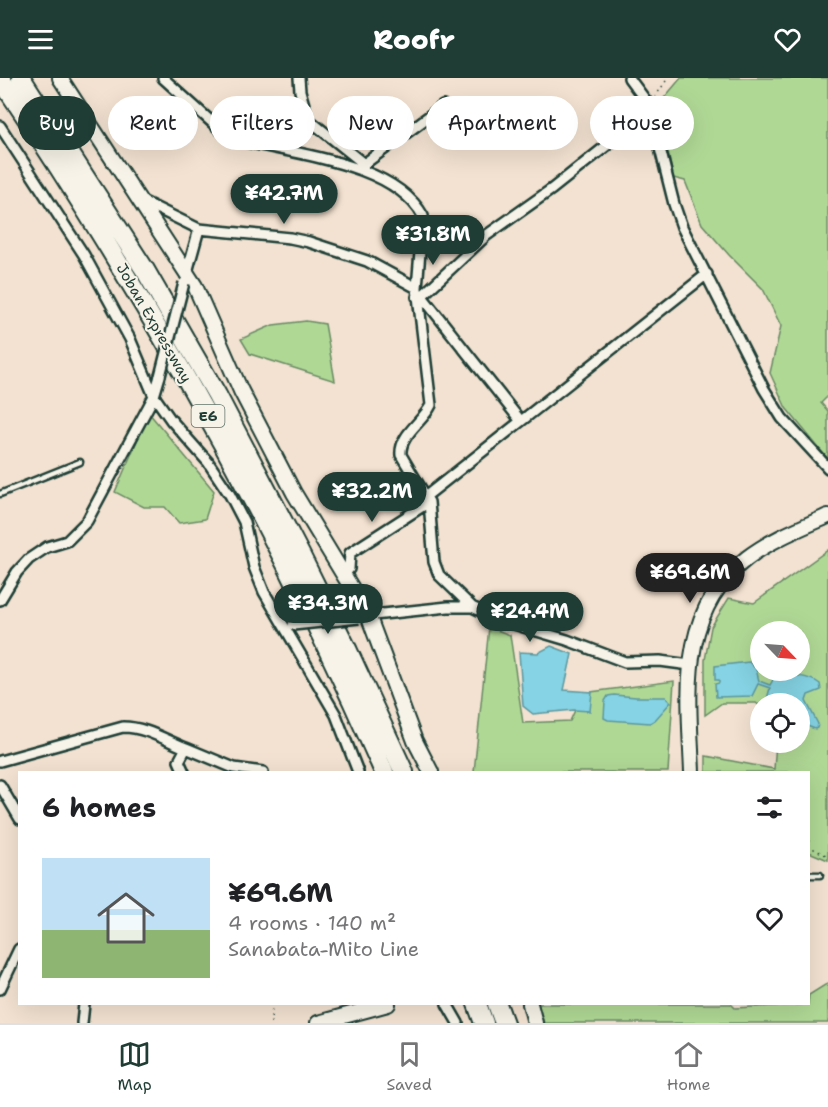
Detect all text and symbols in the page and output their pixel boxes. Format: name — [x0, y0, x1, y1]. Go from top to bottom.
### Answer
text: Roofr — [373, 21, 455, 58]
icon: menu — [24, 23, 57, 56]
icon: heart — [771, 23, 804, 56]
chip: Buy — [18, 96, 96, 150]
chip: Rent — [108, 96, 198, 150]
chip: Filters — [210, 96, 315, 150]
chip: New — [327, 96, 414, 150]
chip: Apartment — [426, 96, 578, 150]
chip: House — [590, 96, 694, 150]
pin: ¥42.7M — [235, 174, 333, 225]
text: ¥42.7M — [245, 180, 323, 206]
pin: ¥31.8M — [384, 215, 482, 266]
text: ¥31.8M — [395, 221, 471, 247]
street label: Joban Expressway — [112, 260, 196, 386]
road number: E6 — [192, 405, 224, 427]
pin: ¥32.2M — [323, 472, 421, 523]
text: ¥32.2M — [331, 478, 413, 504]
pin: ¥69.6M — [641, 553, 739, 604]
text: ¥69.6M — [650, 559, 730, 585]
pin: ¥34.3M — [279, 584, 377, 635]
text: ¥34.3M — [288, 590, 368, 616]
pin: ¥24.4M — [481, 592, 579, 643]
text: ¥24.4M — [490, 598, 570, 624]
north arrow — [750, 621, 810, 681]
map controls — [750, 621, 810, 753]
button: locate — [750, 693, 810, 753]
text: 6 homes — [42, 790, 156, 825]
icon: filters — [753, 791, 786, 824]
text: ¥69.6M — [228, 875, 333, 910]
icon: home — [90, 882, 162, 954]
icon: heart — [753, 902, 786, 935]
text: 4 rooms · 140 m² — [228, 910, 396, 936]
text: Sanabata-Mito Line — [228, 936, 419, 962]
tab: Map — [117, 1038, 152, 1095]
tab: Saved — [386, 1038, 432, 1095]
tab: Home — [667, 1038, 711, 1095]

